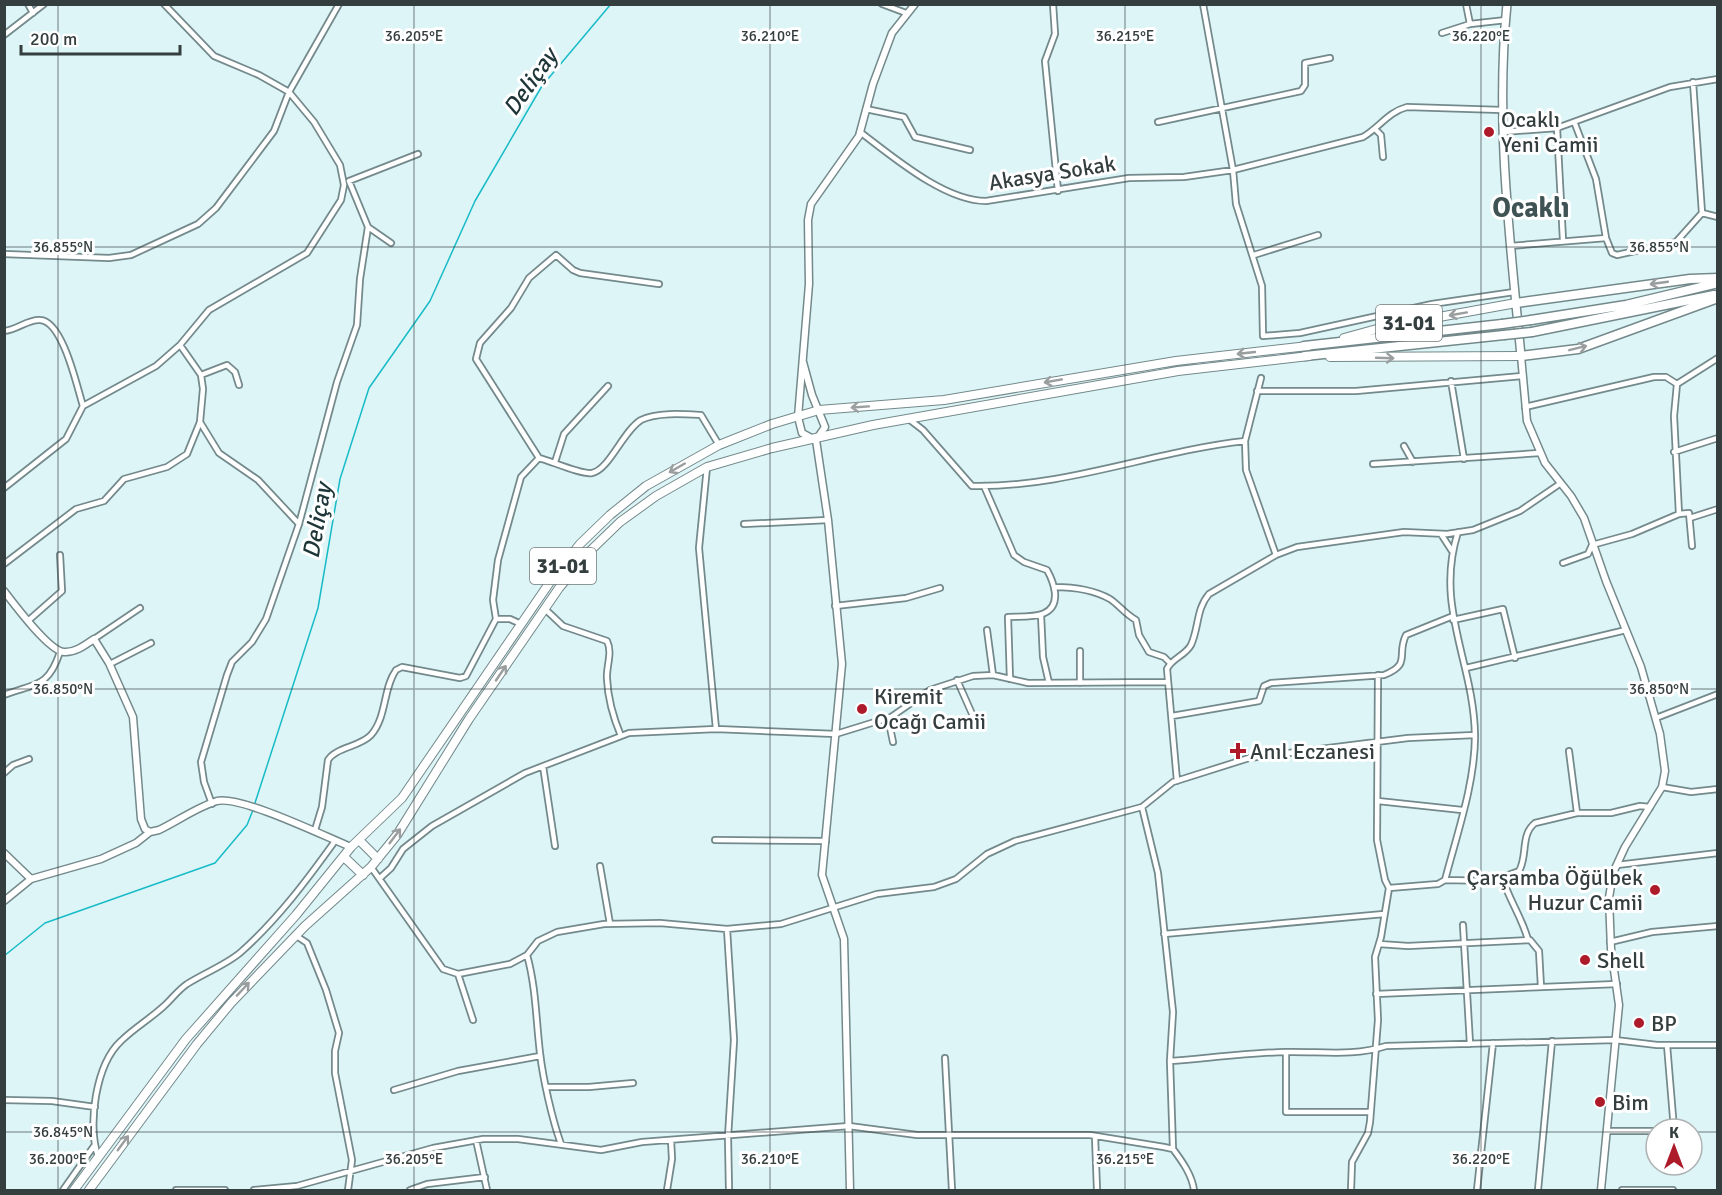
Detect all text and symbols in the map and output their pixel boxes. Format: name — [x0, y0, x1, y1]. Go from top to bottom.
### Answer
scale bar — [21, 18, 180, 56]
text: 36.205°E — [385, 27, 443, 45]
text: 36.210°E — [741, 27, 799, 45]
text: 36.215°E — [1096, 27, 1154, 45]
text: 36.220°E — [1452, 27, 1510, 45]
text: 200 m — [30, 28, 77, 50]
water label: Deliçay — [496, 40, 566, 121]
place label: Ocaklı Yeni Camii — [1501, 106, 1598, 158]
marker: Ocaklı Yeni Camii — [1482, 125, 1496, 139]
street label: Akasya Sokak — [987, 150, 1117, 196]
district label: Ocaklı — [1492, 191, 1570, 225]
text: 36.855°N — [33, 238, 93, 256]
text: 36.855°N — [1629, 238, 1689, 256]
one-way arrow — [1650, 278, 1670, 289]
road number: 31-01 — [1376, 305, 1442, 341]
one-way arrow — [1449, 309, 1468, 320]
one-way arrow — [1569, 341, 1588, 353]
one-way arrow — [1237, 348, 1257, 359]
one-way arrow — [1374, 352, 1394, 363]
one-way arrow — [1044, 376, 1064, 387]
one-way arrow — [851, 401, 871, 412]
one-way arrow — [669, 463, 687, 474]
water label: Deliçay — [296, 479, 339, 561]
road number: 31-01 — [530, 548, 596, 584]
one-way arrow — [495, 665, 507, 682]
text: 36.850°N — [33, 680, 93, 698]
text: 36.850°N — [1629, 680, 1689, 698]
place label: Kiremit Ocağı Camii — [874, 683, 986, 735]
marker: Kiremit Ocağı Camii — [855, 702, 869, 716]
place label: Anıl Eczanesi — [1250, 738, 1375, 765]
marker: Anıl Eczanesi — [1231, 744, 1245, 758]
one-way arrow — [389, 829, 401, 845]
place label: Çarşamba Öğülbek Huzur Camii — [1466, 864, 1643, 916]
marker: Çarşamba Öğülbek Huzur Camii — [1648, 883, 1662, 897]
place label: Shell — [1597, 947, 1645, 974]
marker: Shell — [1578, 953, 1592, 967]
one-way arrow — [236, 982, 250, 997]
place label: BP — [1651, 1010, 1677, 1037]
marker: BP — [1632, 1016, 1646, 1030]
place label: Bim — [1612, 1089, 1649, 1116]
marker: Bim — [1593, 1095, 1607, 1109]
north arrow — [1644, 1117, 1704, 1177]
text: 36.845°N — [33, 1123, 93, 1141]
text: K — [1669, 1123, 1679, 1143]
one-way arrow — [117, 1135, 129, 1151]
text: 36.200°E — [29, 1150, 87, 1168]
text: 36.205°E — [385, 1150, 443, 1168]
text: 36.210°E — [741, 1150, 799, 1168]
text: 36.215°E — [1096, 1150, 1154, 1168]
text: 36.220°E — [1452, 1150, 1510, 1168]

